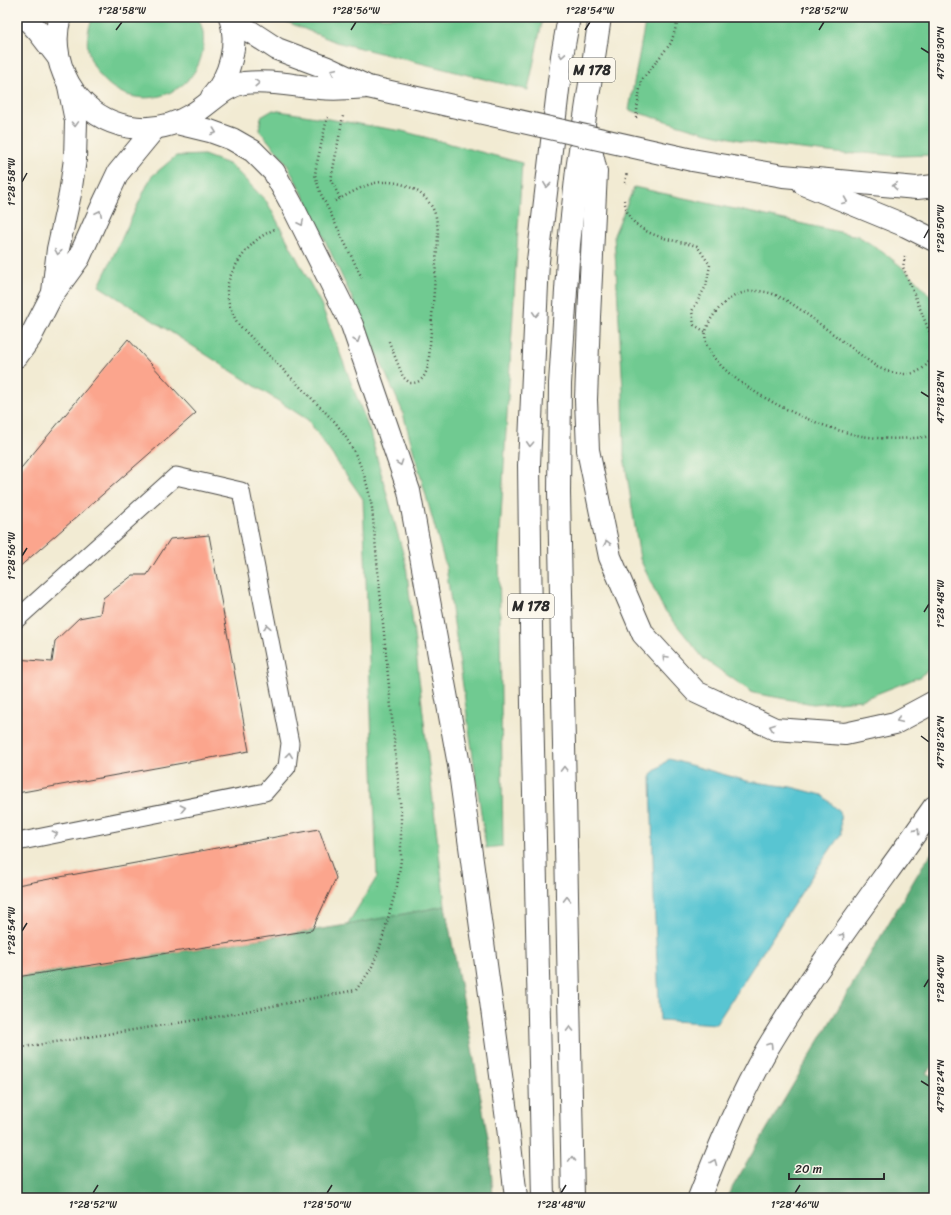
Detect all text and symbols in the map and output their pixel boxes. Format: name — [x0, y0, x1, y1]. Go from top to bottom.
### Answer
text: 1°28'58"W — [98, 2, 146, 20]
text: 1°28'56"W — [332, 2, 380, 20]
text: 1°28'54"W — [566, 2, 614, 20]
text: 1°28'52"W — [800, 2, 848, 20]
text: 47°18'30"N — [932, 26, 950, 80]
one-way arrow — [558, 52, 567, 58]
road number: M 178 — [569, 58, 615, 82]
one-way arrow — [330, 68, 337, 76]
one-way arrow — [254, 78, 260, 87]
one-way arrow — [71, 121, 80, 127]
one-way arrow — [211, 128, 218, 136]
text: 1°28'58"W — [3, 158, 21, 206]
one-way arrow — [543, 181, 552, 188]
one-way arrow — [892, 182, 898, 191]
one-way arrow — [840, 196, 848, 204]
text: 1°28'50"W — [932, 205, 950, 253]
one-way arrow — [94, 209, 102, 217]
one-way arrow — [296, 219, 304, 226]
one-way arrow — [54, 249, 63, 255]
one-way arrow — [531, 311, 540, 317]
one-way arrow — [353, 336, 361, 343]
text: 47°18'28"N — [932, 370, 950, 424]
one-way arrow — [526, 441, 534, 447]
one-way arrow — [395, 459, 403, 466]
text: 1°28'56"W — [3, 532, 21, 580]
one-way arrow — [604, 540, 612, 546]
text: 1°28'48"W — [932, 580, 950, 628]
road number: M 178 — [508, 594, 554, 618]
one-way arrow — [264, 624, 272, 630]
one-way arrow — [663, 655, 670, 662]
one-way arrow — [896, 715, 904, 723]
text: 47°18'26"N — [932, 716, 950, 768]
one-way arrow — [768, 723, 775, 732]
one-way arrow — [284, 751, 293, 758]
one-way arrow — [560, 766, 568, 772]
one-way arrow — [179, 805, 186, 813]
one-way arrow — [912, 828, 919, 835]
one-way arrow — [52, 831, 58, 839]
one-way arrow — [563, 896, 571, 902]
text: 1°28'54"W — [3, 907, 21, 955]
one-way arrow — [837, 934, 844, 941]
text: 1°28'46"W — [932, 955, 950, 1003]
one-way arrow — [565, 1026, 574, 1032]
one-way arrow — [766, 1042, 773, 1049]
text: 47°18'24"N — [932, 1059, 950, 1113]
scale bar — [789, 1155, 884, 1181]
one-way arrow — [568, 1156, 576, 1162]
one-way arrow — [709, 1158, 717, 1165]
text: 20 m — [795, 1158, 822, 1180]
text: 1°28'52"W — [69, 1196, 117, 1214]
text: 1°28'50"W — [303, 1196, 351, 1214]
text: 1°28'48"W — [537, 1196, 585, 1214]
text: 1°28'46"W — [771, 1196, 819, 1214]

